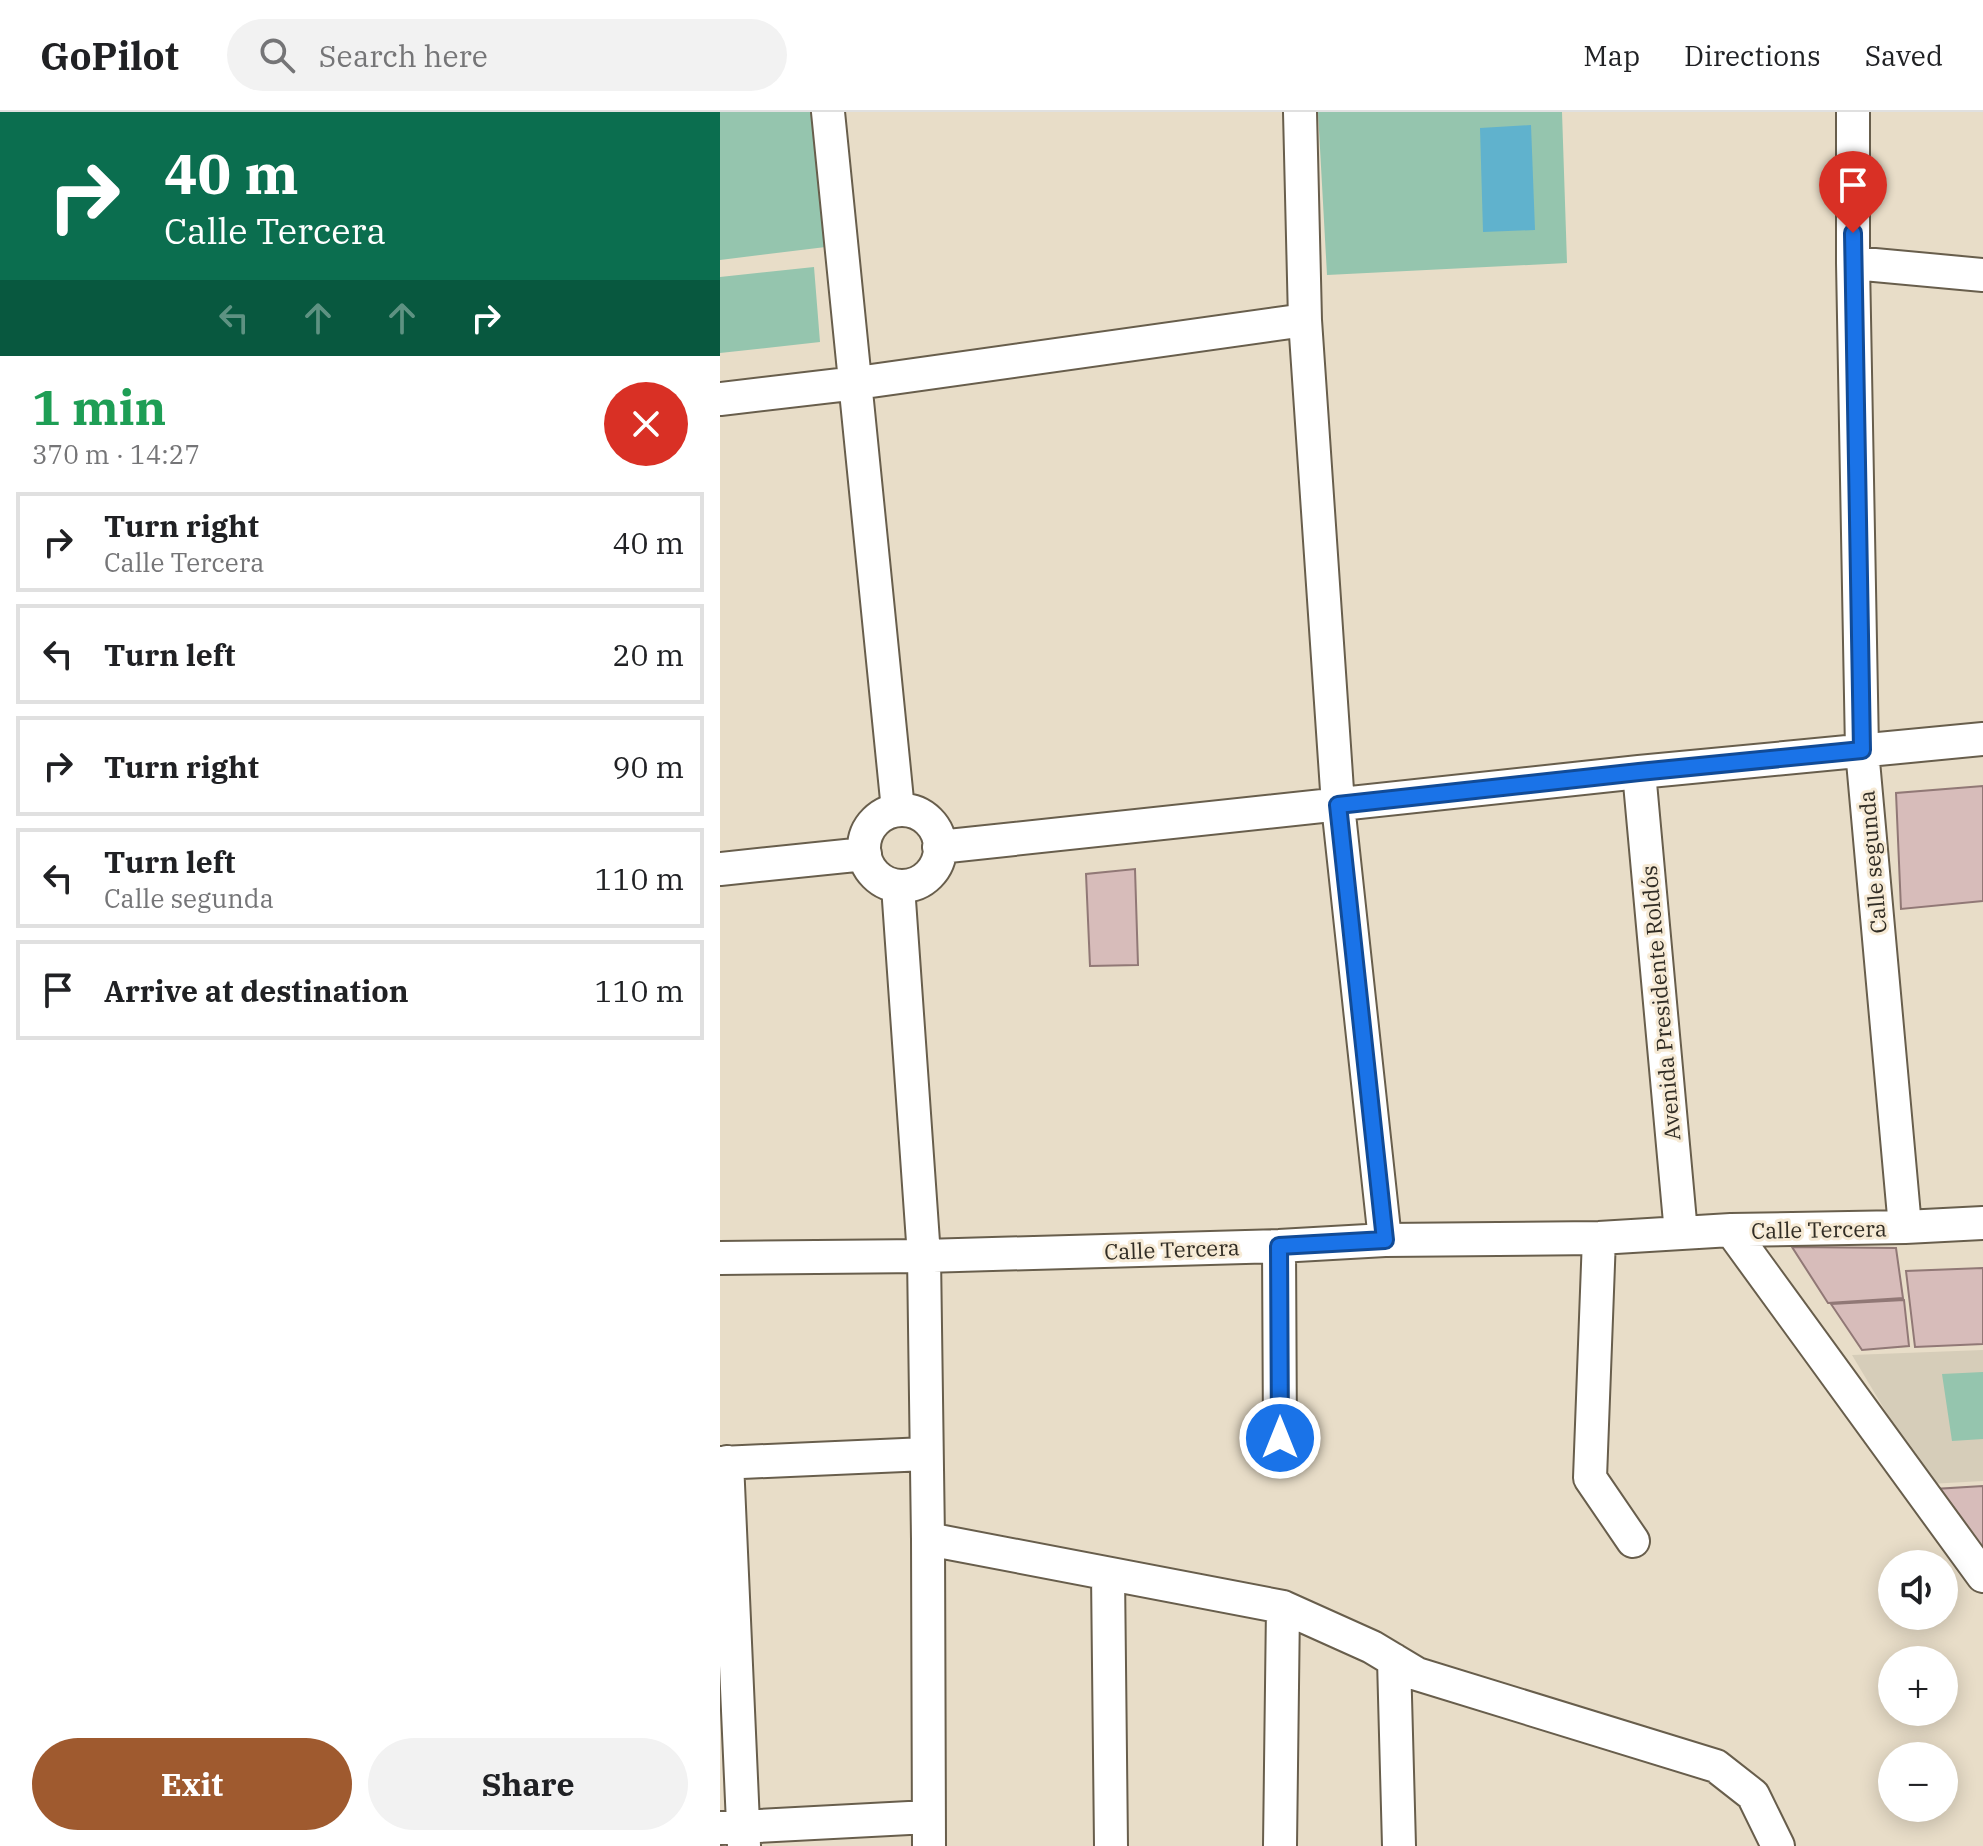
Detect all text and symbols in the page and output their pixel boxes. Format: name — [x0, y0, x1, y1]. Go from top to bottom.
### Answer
search box — [227, 19, 787, 91]
text: GoPilot — [40, 31, 179, 80]
icon: search — [255, 33, 299, 77]
text: Search here — [319, 36, 488, 75]
text: Map — [1583, 37, 1640, 74]
text: Directions — [1684, 37, 1821, 74]
text: Saved — [1865, 37, 1943, 74]
text: 40 m — [164, 137, 299, 209]
icon: right — [32, 144, 136, 248]
pin — [1819, 151, 1887, 233]
icon: arrive — [1831, 163, 1875, 207]
text: Calle Tercera — [164, 207, 386, 254]
icon: left — [212, 296, 256, 340]
icon: ahead — [296, 296, 340, 340]
icon: ahead — [380, 296, 424, 340]
icon: right — [464, 296, 508, 340]
text: 1 min — [32, 376, 166, 438]
button: close — [604, 382, 688, 466]
text: 370 m · 14:27 — [32, 437, 200, 471]
text: Turn right — [104, 506, 259, 545]
icon: right — [36, 520, 80, 564]
text: 40 m — [612, 523, 684, 562]
text: Calle Tercera — [104, 545, 264, 579]
icon: left — [36, 632, 80, 676]
text: Turn left — [104, 635, 236, 674]
text: 20 m — [612, 635, 684, 674]
icon: right — [36, 744, 80, 788]
text: Turn right — [104, 747, 259, 786]
text: 90 m — [612, 747, 684, 786]
street label: Calle segunda — [1851, 789, 1893, 935]
text: Turn left — [104, 842, 236, 881]
icon: left — [36, 856, 80, 900]
text: 110 m — [594, 859, 684, 898]
street label: Avenida Presidente Roldós — [1634, 864, 1686, 1142]
text: Calle segunda — [104, 881, 274, 915]
icon: arrive — [36, 968, 80, 1012]
text: Arrive at destination — [104, 971, 409, 1010]
text: 110 m — [594, 971, 684, 1010]
street label: Calle Tercera — [1751, 1213, 1887, 1245]
street label: Calle Tercera — [1104, 1232, 1240, 1266]
position arrow — [1238, 1396, 1322, 1480]
map controls — [1878, 1550, 1958, 1822]
button: sound — [1878, 1550, 1958, 1630]
button: + — [1878, 1646, 1958, 1726]
button: Exit — [32, 1738, 352, 1830]
button: Share — [368, 1738, 688, 1830]
button: − — [1878, 1742, 1958, 1822]

